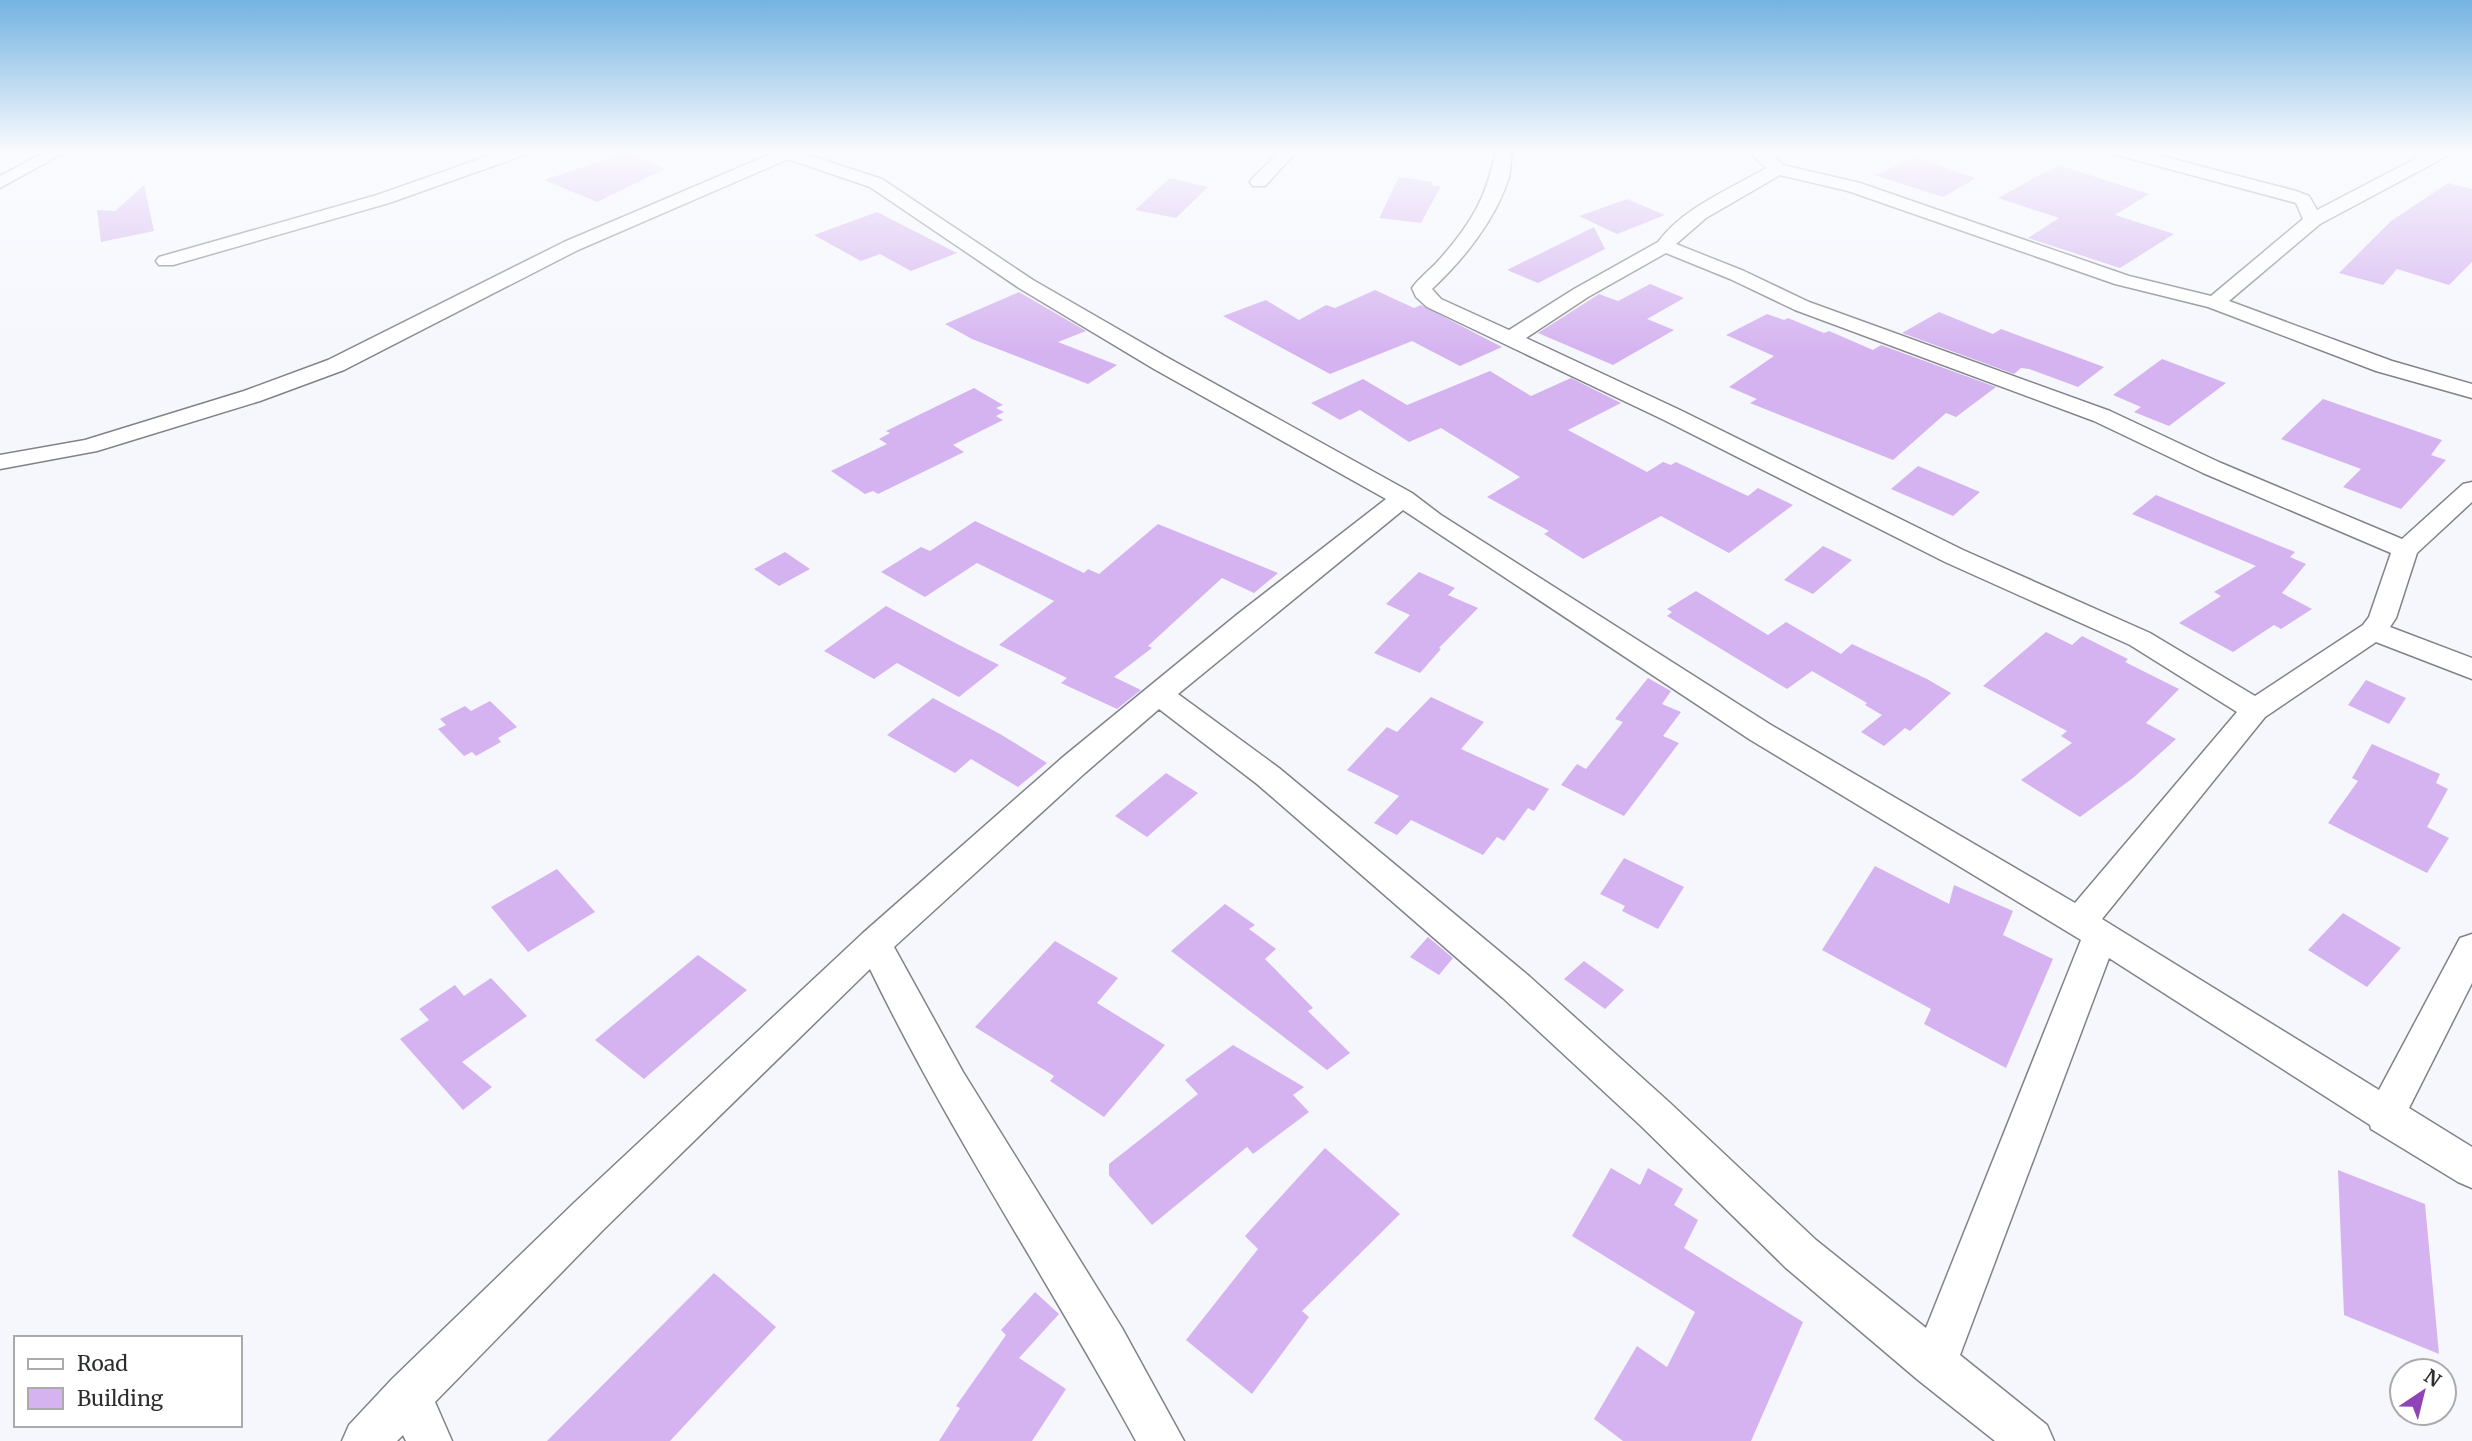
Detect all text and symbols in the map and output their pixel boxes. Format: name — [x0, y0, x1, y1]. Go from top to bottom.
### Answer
legend — [14, 1336, 242, 1427]
text: Road — [77, 1350, 128, 1377]
north arrow — [2388, 1357, 2458, 1427]
text: N — [2420, 1364, 2446, 1392]
text: Building — [77, 1385, 164, 1412]

